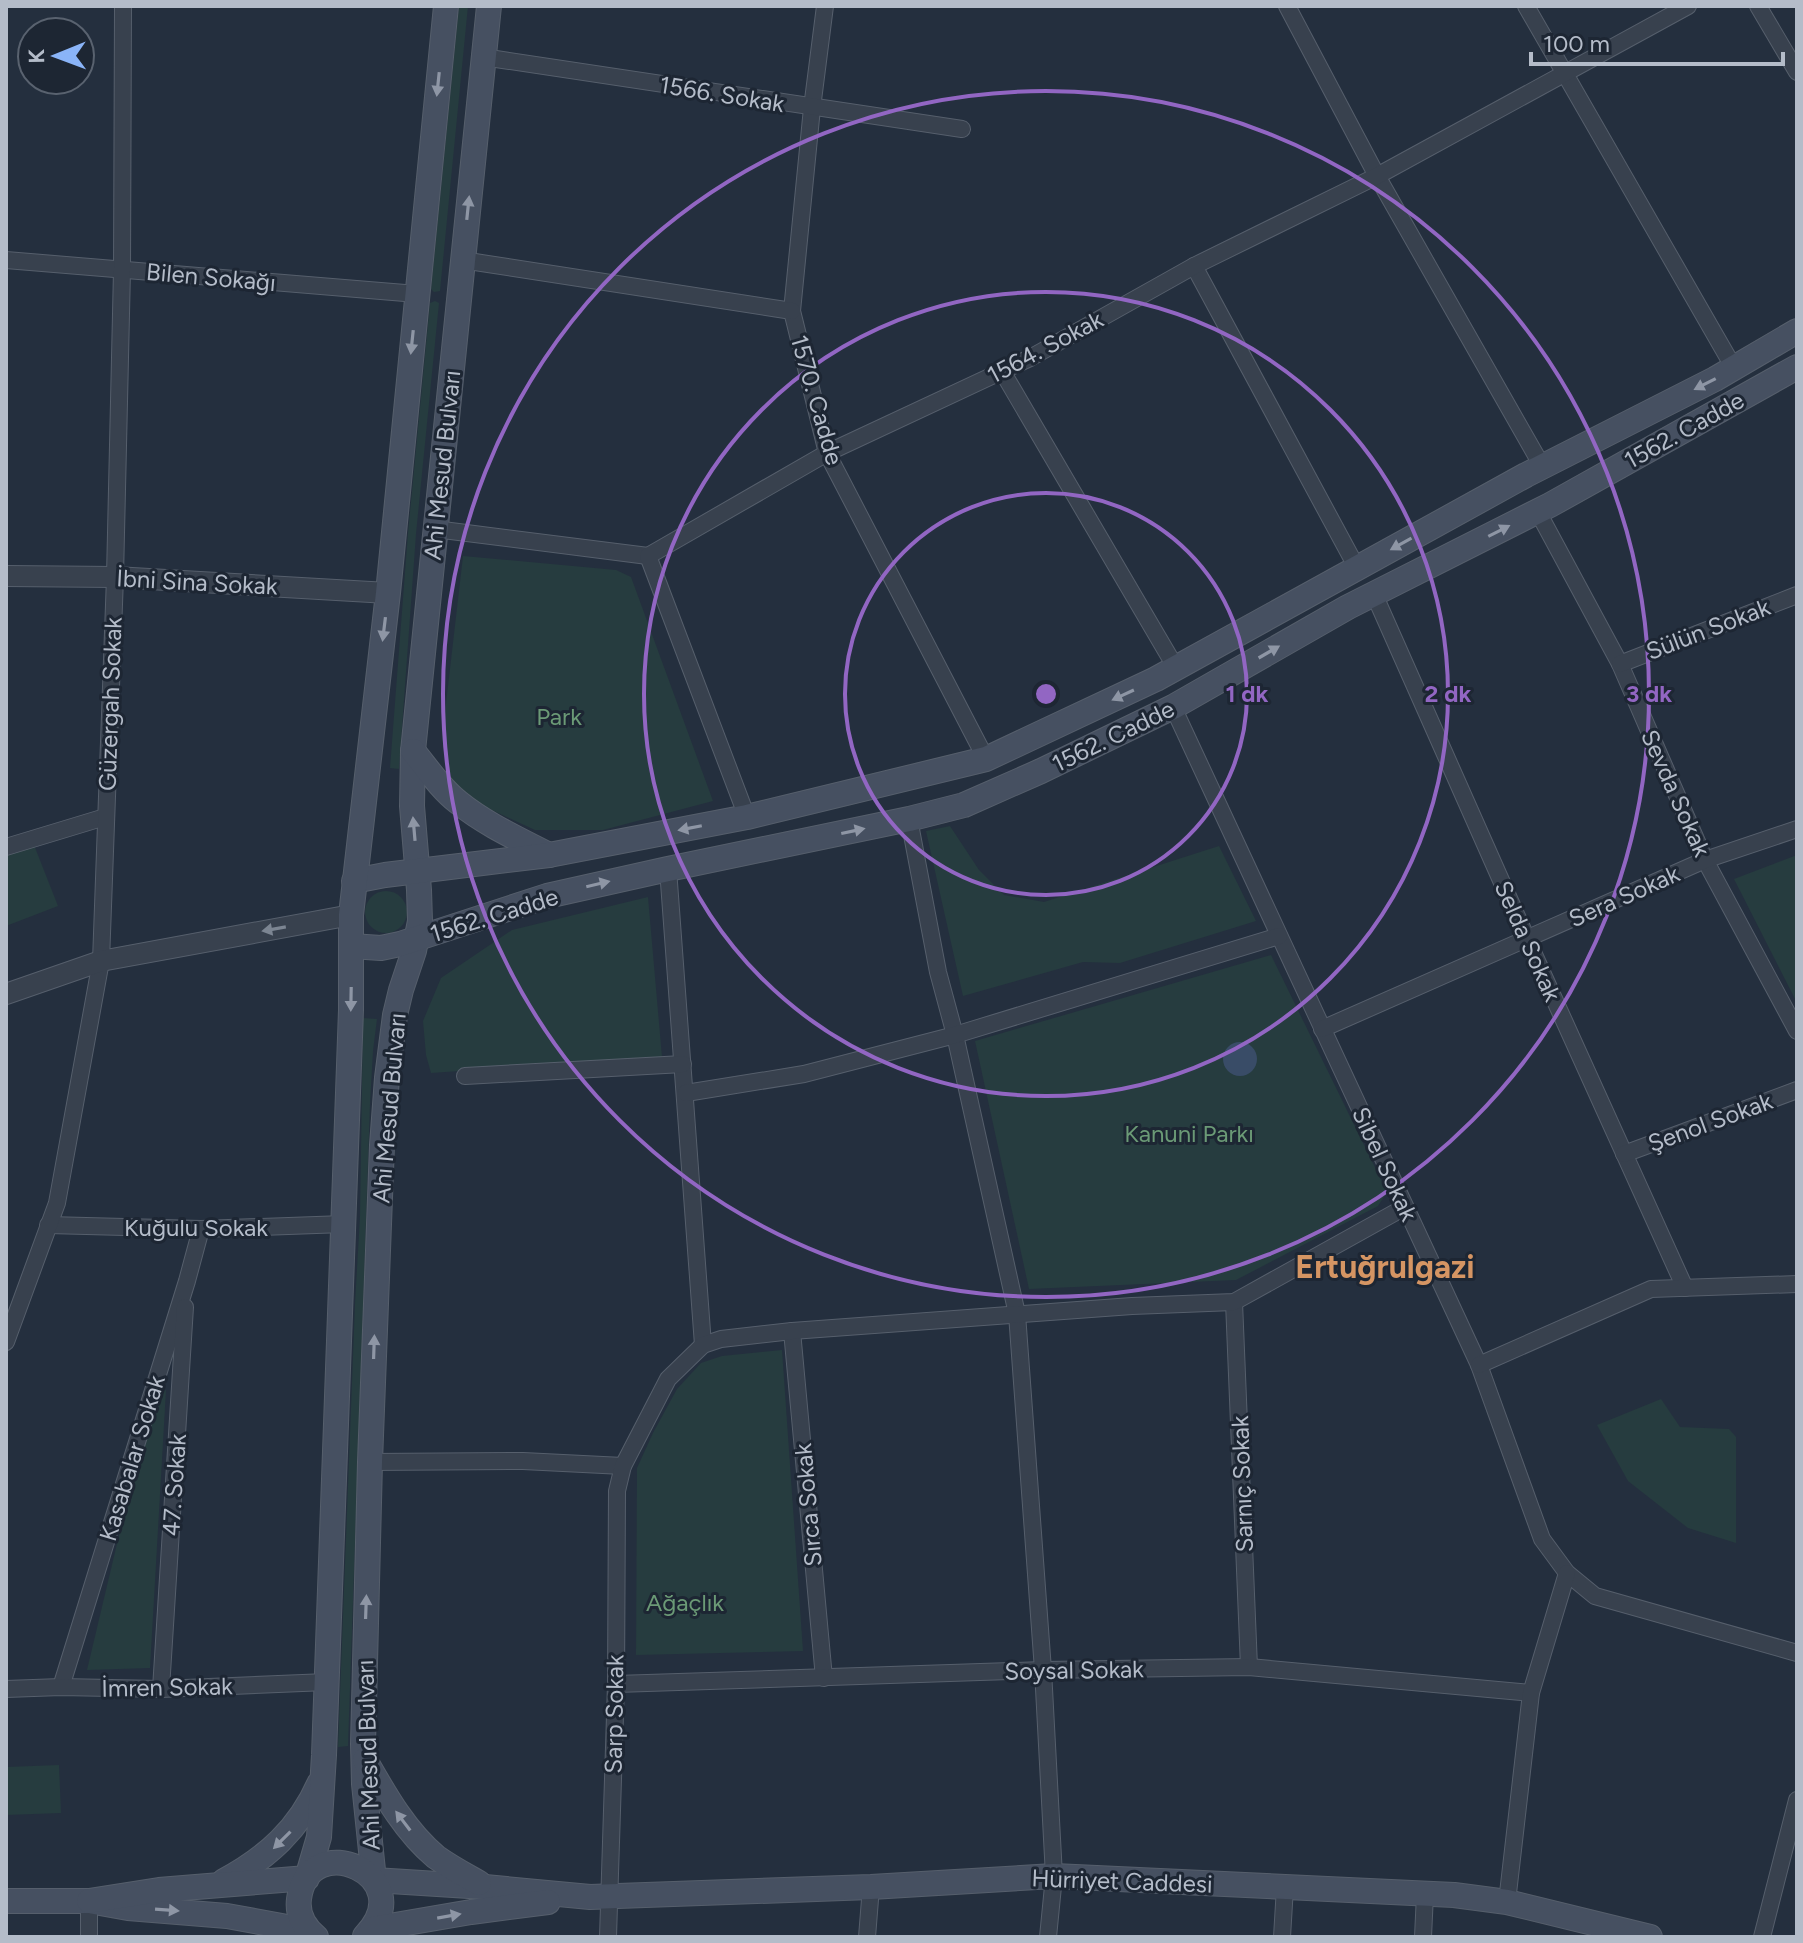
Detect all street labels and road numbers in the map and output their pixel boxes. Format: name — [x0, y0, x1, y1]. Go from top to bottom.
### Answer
street label: 1566. Sokak — [658, 70, 787, 118]
street label: Bilen Sokağı — [145, 257, 277, 297]
street label: 1564. Sokak — [982, 304, 1108, 390]
street label: 1570. Cadde — [785, 332, 849, 468]
street label: Ahi Mesud Bulvarı — [418, 369, 466, 561]
street label: 1562. Cadde — [1619, 385, 1749, 475]
street label: İbni Sina Sokak — [116, 563, 279, 601]
street label: Sülün Sokak — [1642, 592, 1774, 666]
street label: Güzergah Sokak — [92, 616, 128, 792]
street label: 1562. Cadde — [1047, 694, 1179, 778]
street label: Sevda Sokak — [1635, 725, 1717, 861]
street label: Sera Sokak — [1564, 859, 1684, 933]
street label: Selda Sokak — [1488, 876, 1568, 1006]
street label: 1562. Cadde — [426, 882, 562, 948]
street label: Ahi Mesud Bulvarı — [366, 1012, 412, 1204]
street label: Şenol Sokak — [1644, 1086, 1777, 1158]
street label: Sibel Sokak — [1346, 1102, 1424, 1226]
street label: Kuğulu Sokak — [124, 1213, 268, 1242]
street label: Kasabalar Sokak — [93, 1371, 171, 1544]
street label: Sarnıç Sokak — [1225, 1415, 1259, 1553]
street label: 47. Sokak — [156, 1432, 192, 1537]
street label: Sırca Sokak — [788, 1442, 828, 1568]
street label: Sarp Sokak — [598, 1654, 630, 1774]
street label: Soysal Sokak — [1004, 1654, 1144, 1686]
street label: Ahi Mesud Bulvarı — [350, 1659, 386, 1851]
street label: İmren Sokak — [101, 1671, 233, 1703]
street label: Hürriyet Caddesi — [1031, 1863, 1213, 1899]

